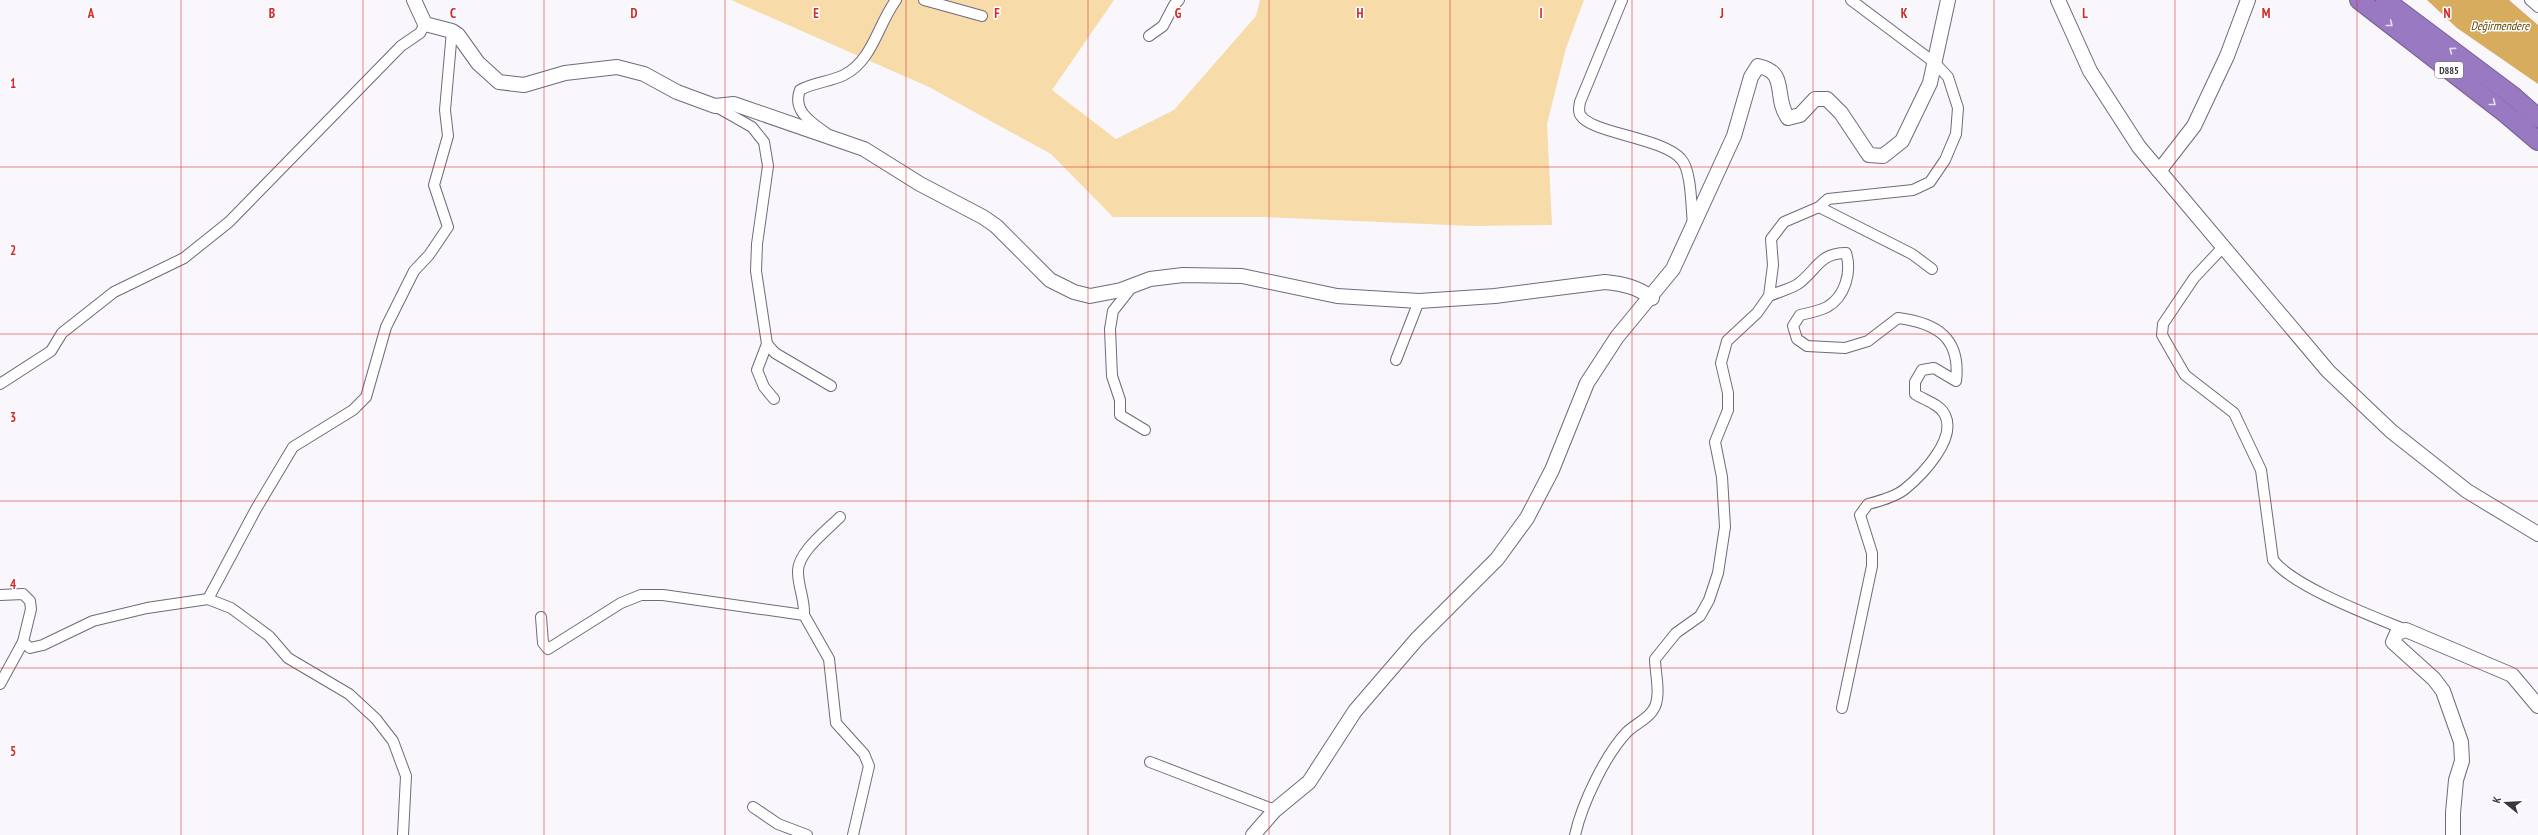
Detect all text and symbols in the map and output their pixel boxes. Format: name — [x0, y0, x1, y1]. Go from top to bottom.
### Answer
text: A — [87, 5, 95, 22]
text: B — [269, 5, 275, 22]
text: C — [450, 5, 456, 22]
text: D — [631, 5, 638, 22]
text: E — [813, 5, 819, 22]
text: F — [994, 5, 1000, 22]
text: G — [1175, 5, 1182, 22]
text: H — [1357, 5, 1364, 22]
text: I — [1539, 5, 1543, 22]
text: J — [1719, 5, 1724, 22]
text: K — [1901, 5, 1908, 22]
text: L — [2082, 5, 2088, 22]
text: M — [2262, 5, 2271, 22]
text: N — [2443, 5, 2451, 22]
water label: Değirmendere — [2471, 18, 2530, 33]
one-way arrow — [2385, 19, 2392, 26]
one-way arrow — [2450, 48, 2457, 55]
road number: D885 — [2435, 62, 2463, 78]
text: 1 — [10, 75, 16, 92]
one-way arrow — [2488, 99, 2495, 106]
text: 2 — [10, 242, 16, 259]
text: 3 — [10, 409, 16, 426]
text: 4 — [10, 576, 17, 593]
text: 5 — [10, 743, 16, 760]
north arrow — [2486, 783, 2526, 823]
text: K — [2489, 795, 2504, 805]

